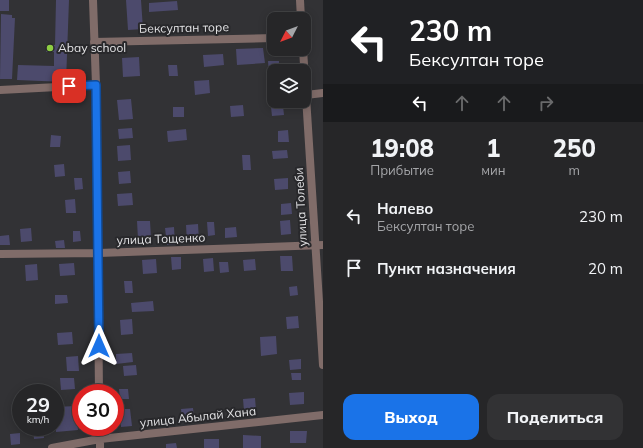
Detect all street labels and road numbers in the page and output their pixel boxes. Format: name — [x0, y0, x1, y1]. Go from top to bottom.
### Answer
street label: Бексултан торе — [139, 19, 229, 36]
street label: улица Толеби — [291, 167, 310, 247]
street label: улица Тощенко — [116, 229, 206, 248]
street label: улица Абылай Хана — [139, 403, 257, 430]

